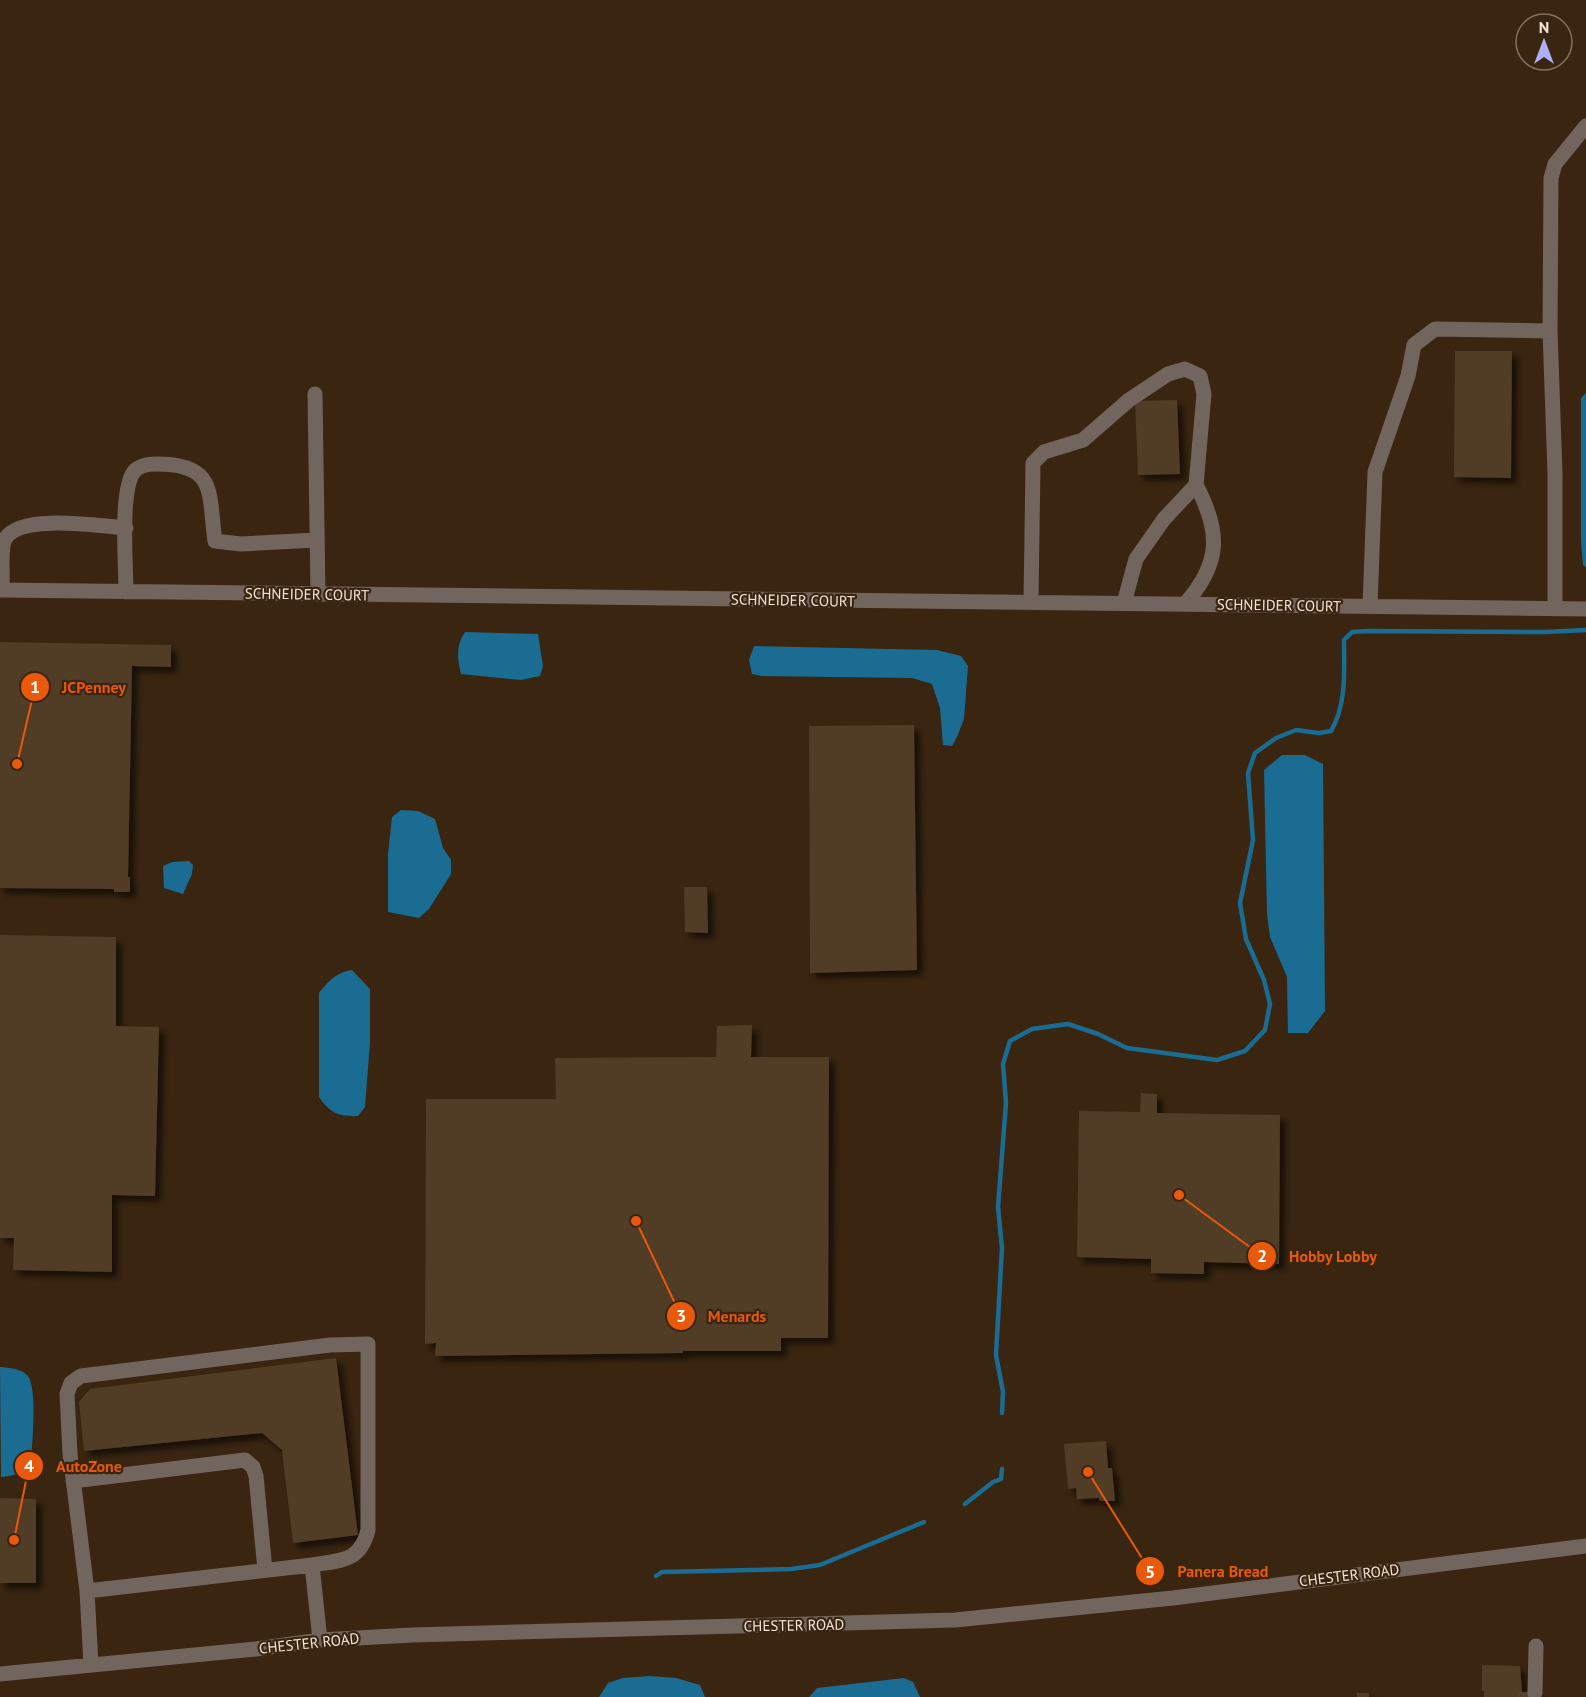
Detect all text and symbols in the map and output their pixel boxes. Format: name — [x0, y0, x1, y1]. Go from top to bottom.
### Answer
north arrow — [1514, 12, 1574, 72]
text: N — [1539, 17, 1549, 37]
street label: SCHNEIDER COURT — [245, 583, 370, 605]
street label: SCHNEIDER COURT — [731, 589, 856, 611]
street label: SCHNEIDER COURT — [1217, 594, 1342, 616]
callout: JCPenney — [20, 670, 138, 704]
text: 1 — [30, 675, 40, 698]
text: JCPenney — [61, 677, 126, 697]
callout: Hobby Lobby — [1247, 1239, 1390, 1273]
text: 2 — [1257, 1244, 1267, 1267]
text: Hobby Lobby — [1289, 1246, 1377, 1266]
callout: Menards — [666, 1299, 778, 1333]
text: 3 — [676, 1304, 686, 1327]
text: Menards — [708, 1306, 767, 1326]
callout: AutoZone — [14, 1449, 134, 1483]
text: 4 — [24, 1454, 34, 1477]
text: AutoZone — [56, 1456, 122, 1476]
callout: Panera Bread — [1135, 1554, 1280, 1588]
street label: CHESTER ROAD — [1298, 1559, 1400, 1591]
text: 5 — [1145, 1560, 1155, 1583]
text: Panera Bread — [1178, 1561, 1268, 1581]
street label: CHESTER ROAD — [743, 1615, 845, 1635]
street label: CHESTER ROAD — [258, 1628, 360, 1658]

